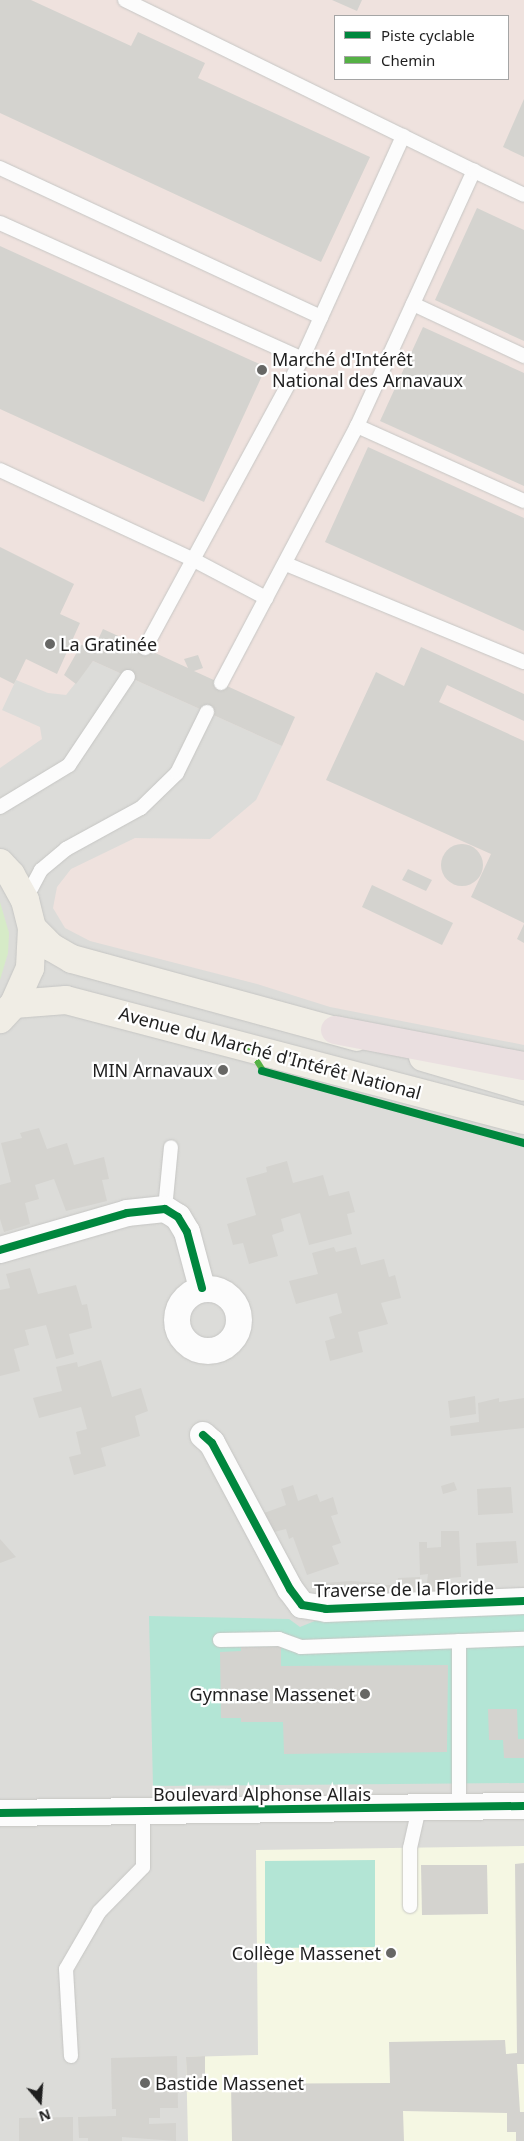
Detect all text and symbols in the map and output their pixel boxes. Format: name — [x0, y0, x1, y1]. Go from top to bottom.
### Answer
legend — [334, 15, 509, 80]
text: Piste cyclable — [381, 25, 475, 45]
text: Chemin — [381, 50, 435, 70]
place label: Marché d'Intérêt National des Arnavaux — [272, 349, 463, 392]
marker: Marché d'Intérêt National des Arnavaux — [256, 364, 268, 376]
place label: La Gratinée — [60, 633, 157, 655]
marker: La Gratinée — [44, 638, 56, 650]
street label: Avenue du Marché d'Intérêt National — [117, 1002, 423, 1104]
place label: MIN Arnavaux — [92, 1059, 213, 1081]
marker: MIN Arnavaux — [217, 1064, 229, 1076]
street label: Traverse de la Floride — [314, 1577, 494, 1601]
place label: Gymnase Massenet — [190, 1683, 355, 1705]
marker: Gymnase Massenet — [359, 1688, 371, 1700]
street label: Boulevard Alphonse Allais — [153, 1783, 371, 1805]
place label: Collège Massenet — [232, 1942, 381, 1964]
marker: Collège Massenet — [385, 1947, 397, 1959]
place label: Bastide Massenet — [155, 2072, 304, 2094]
north arrow — [15, 2076, 65, 2126]
marker: Bastide Massenet — [139, 2077, 151, 2089]
text: N — [36, 2105, 53, 2127]

